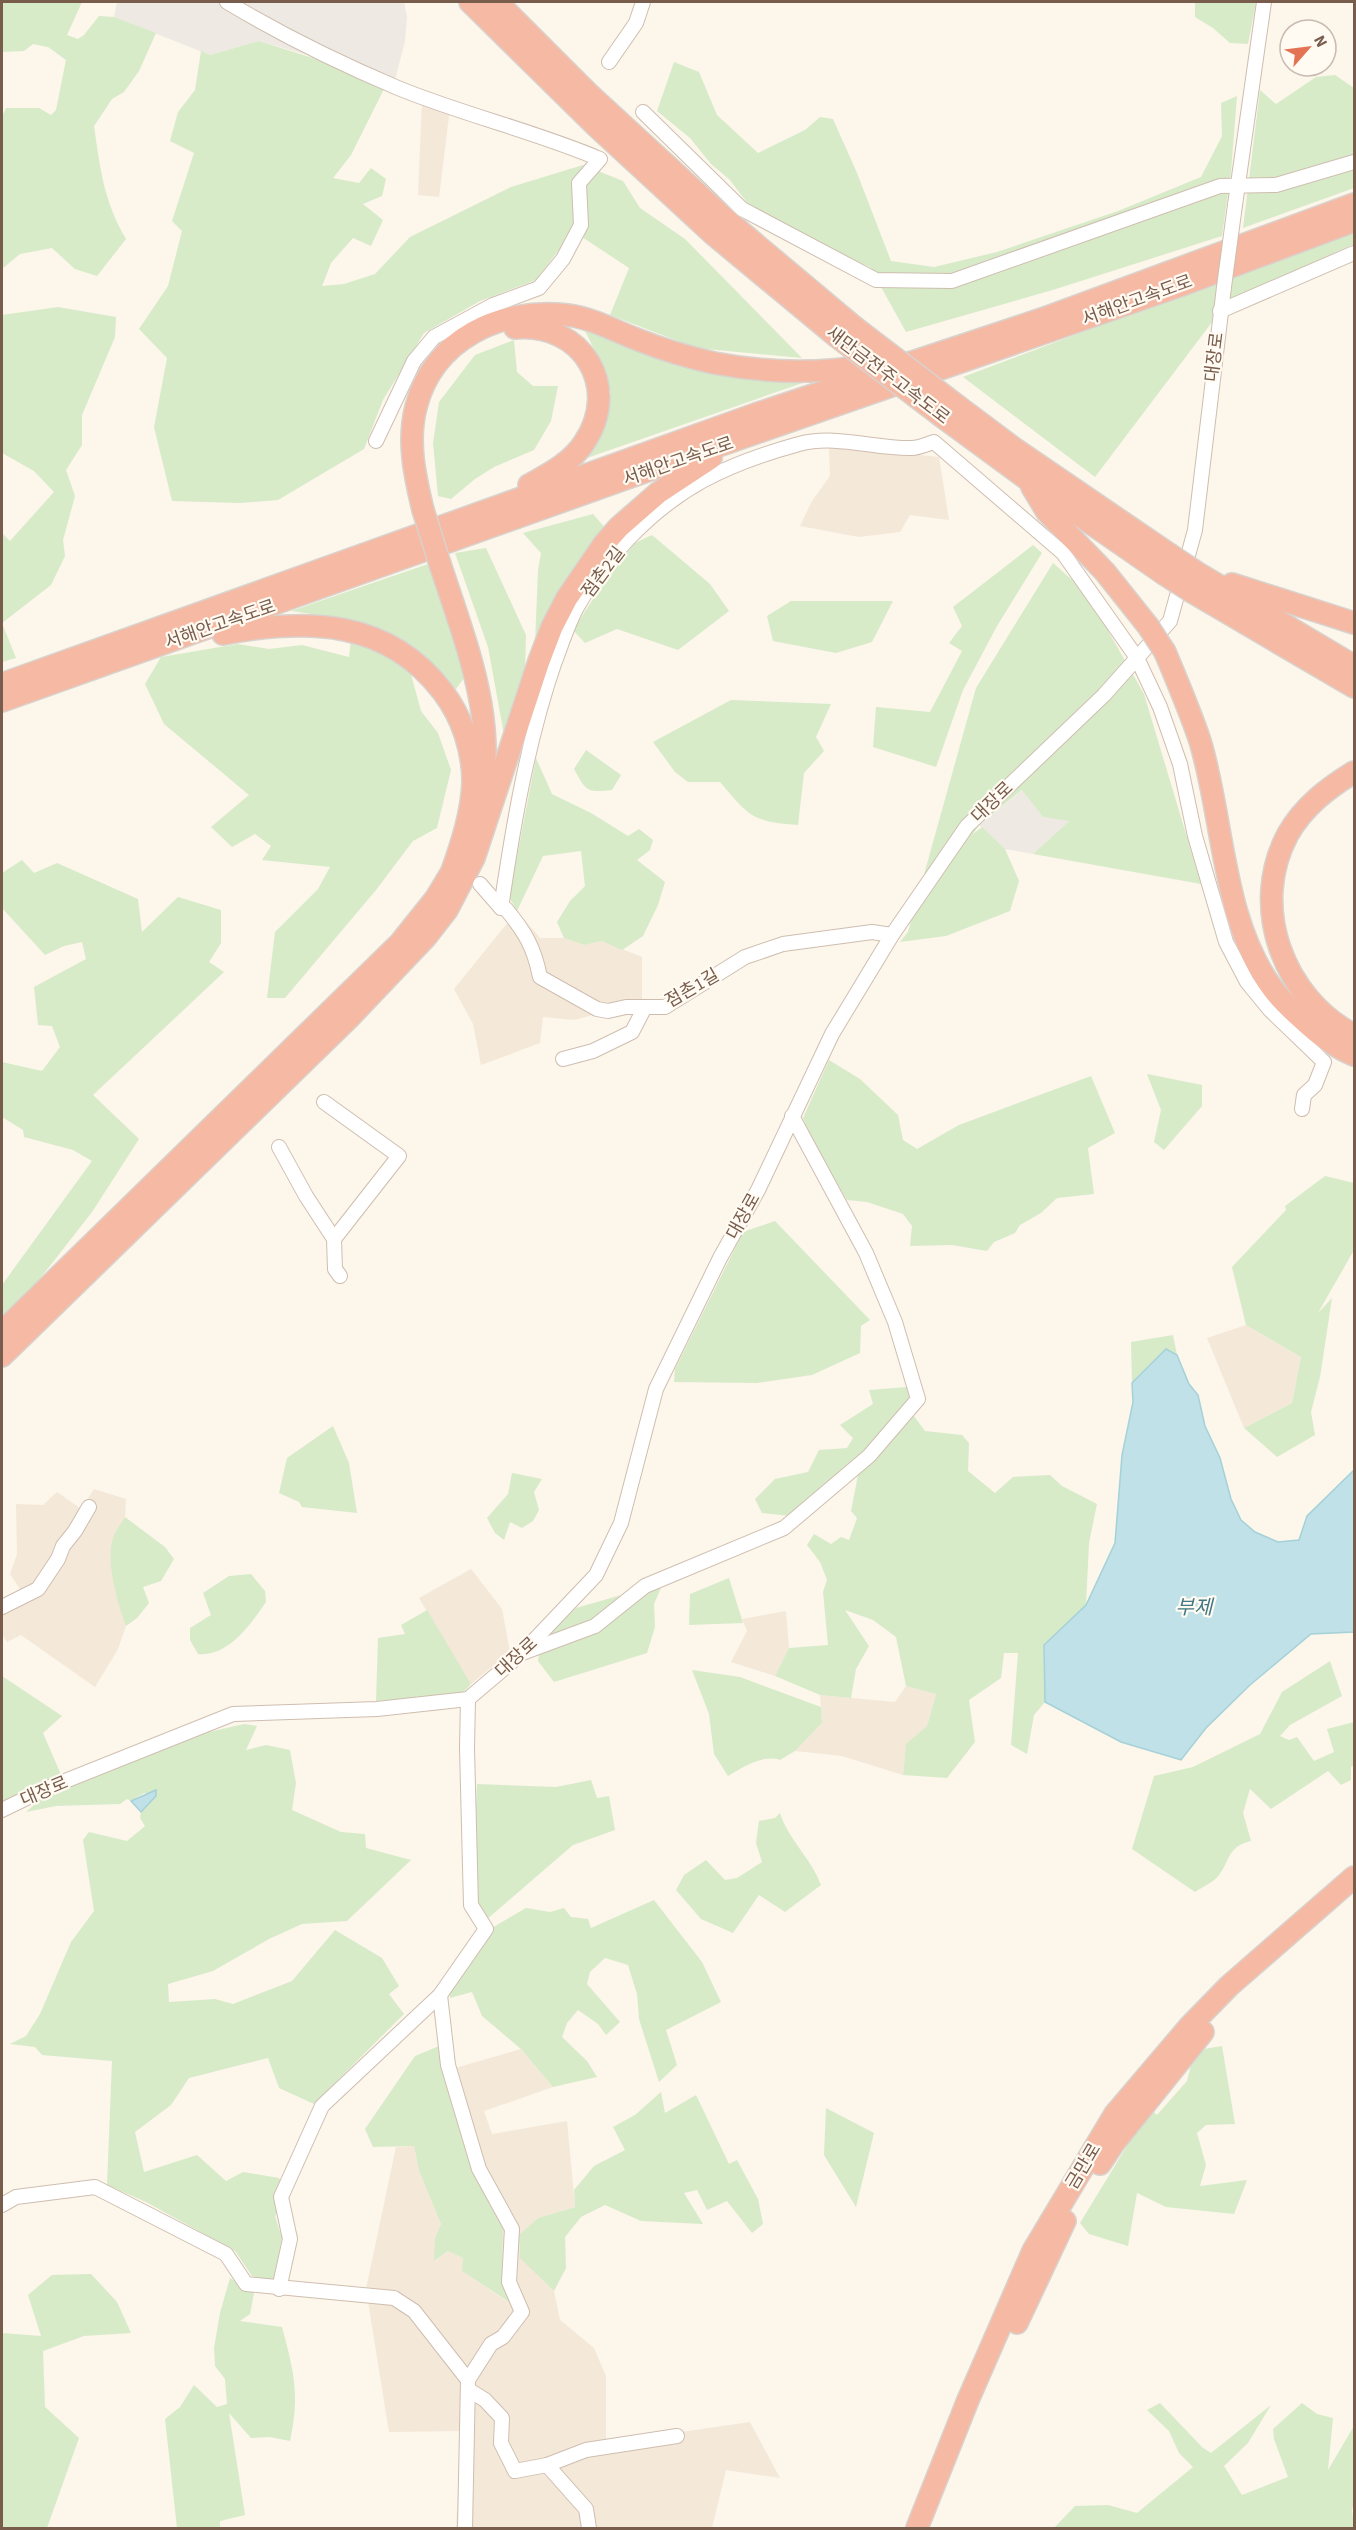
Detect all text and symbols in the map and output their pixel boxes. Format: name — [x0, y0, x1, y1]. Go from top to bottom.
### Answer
north arrow — [1278, 18, 1338, 78]
text: N — [1308, 32, 1333, 51]
street label: 서해안고속도로 — [1078, 269, 1196, 332]
street label: 새만금전주고속도로 — [821, 321, 955, 430]
street label: 대장로 — [1199, 331, 1230, 383]
street label: 서해안고속도로 — [619, 431, 737, 492]
street label: 점촌2길 — [576, 541, 631, 603]
street label: 서해안고속도로 — [161, 594, 279, 655]
street label: 대장로 — [966, 776, 1019, 829]
street label: 점촌1길 — [661, 963, 724, 1014]
street label: 대장로 — [720, 1188, 766, 1244]
water label: 부제 — [1176, 1594, 1215, 1622]
street label: 대장로 — [490, 1631, 543, 1683]
street label: 대장로 — [16, 1770, 72, 1813]
street label: 금만로 — [1060, 2139, 1107, 2194]

